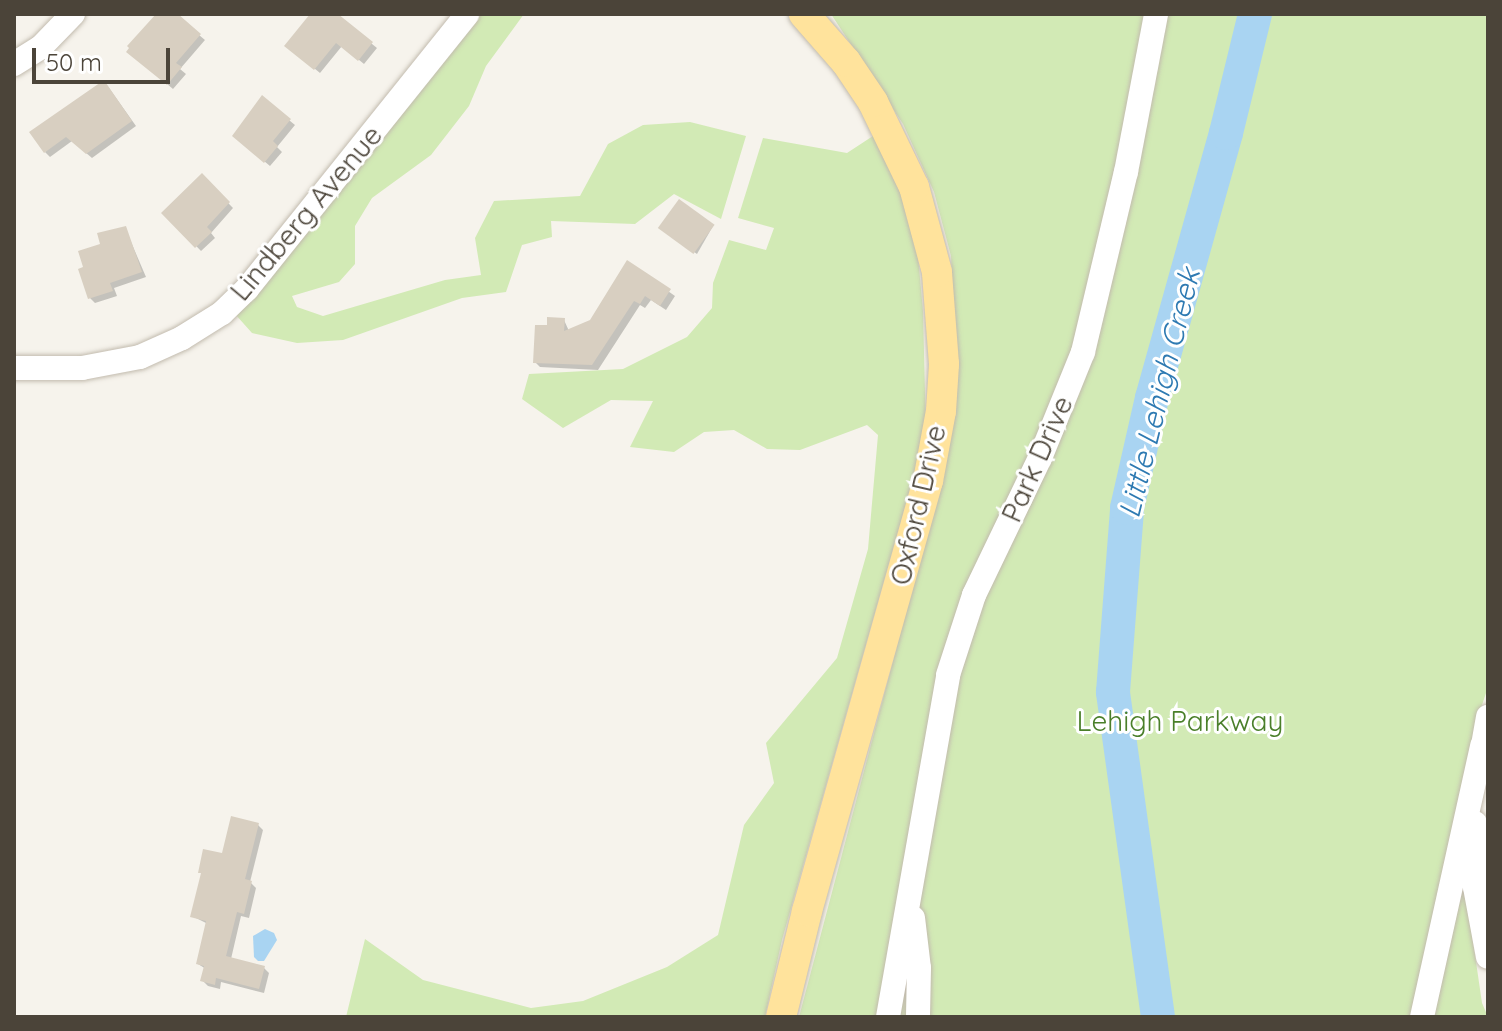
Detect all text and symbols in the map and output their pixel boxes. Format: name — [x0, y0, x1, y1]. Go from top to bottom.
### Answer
scale bar — [36, 32, 174, 82]
text: 50 m — [46, 47, 102, 77]
street label: Lindberg Avenue — [223, 119, 389, 307]
water label: Little Lehigh Creek — [1111, 265, 1207, 521]
street label: Park Drive — [994, 391, 1080, 527]
street label: Oxford Drive — [883, 422, 953, 588]
park label: Lehigh Parkway — [1077, 704, 1283, 738]

